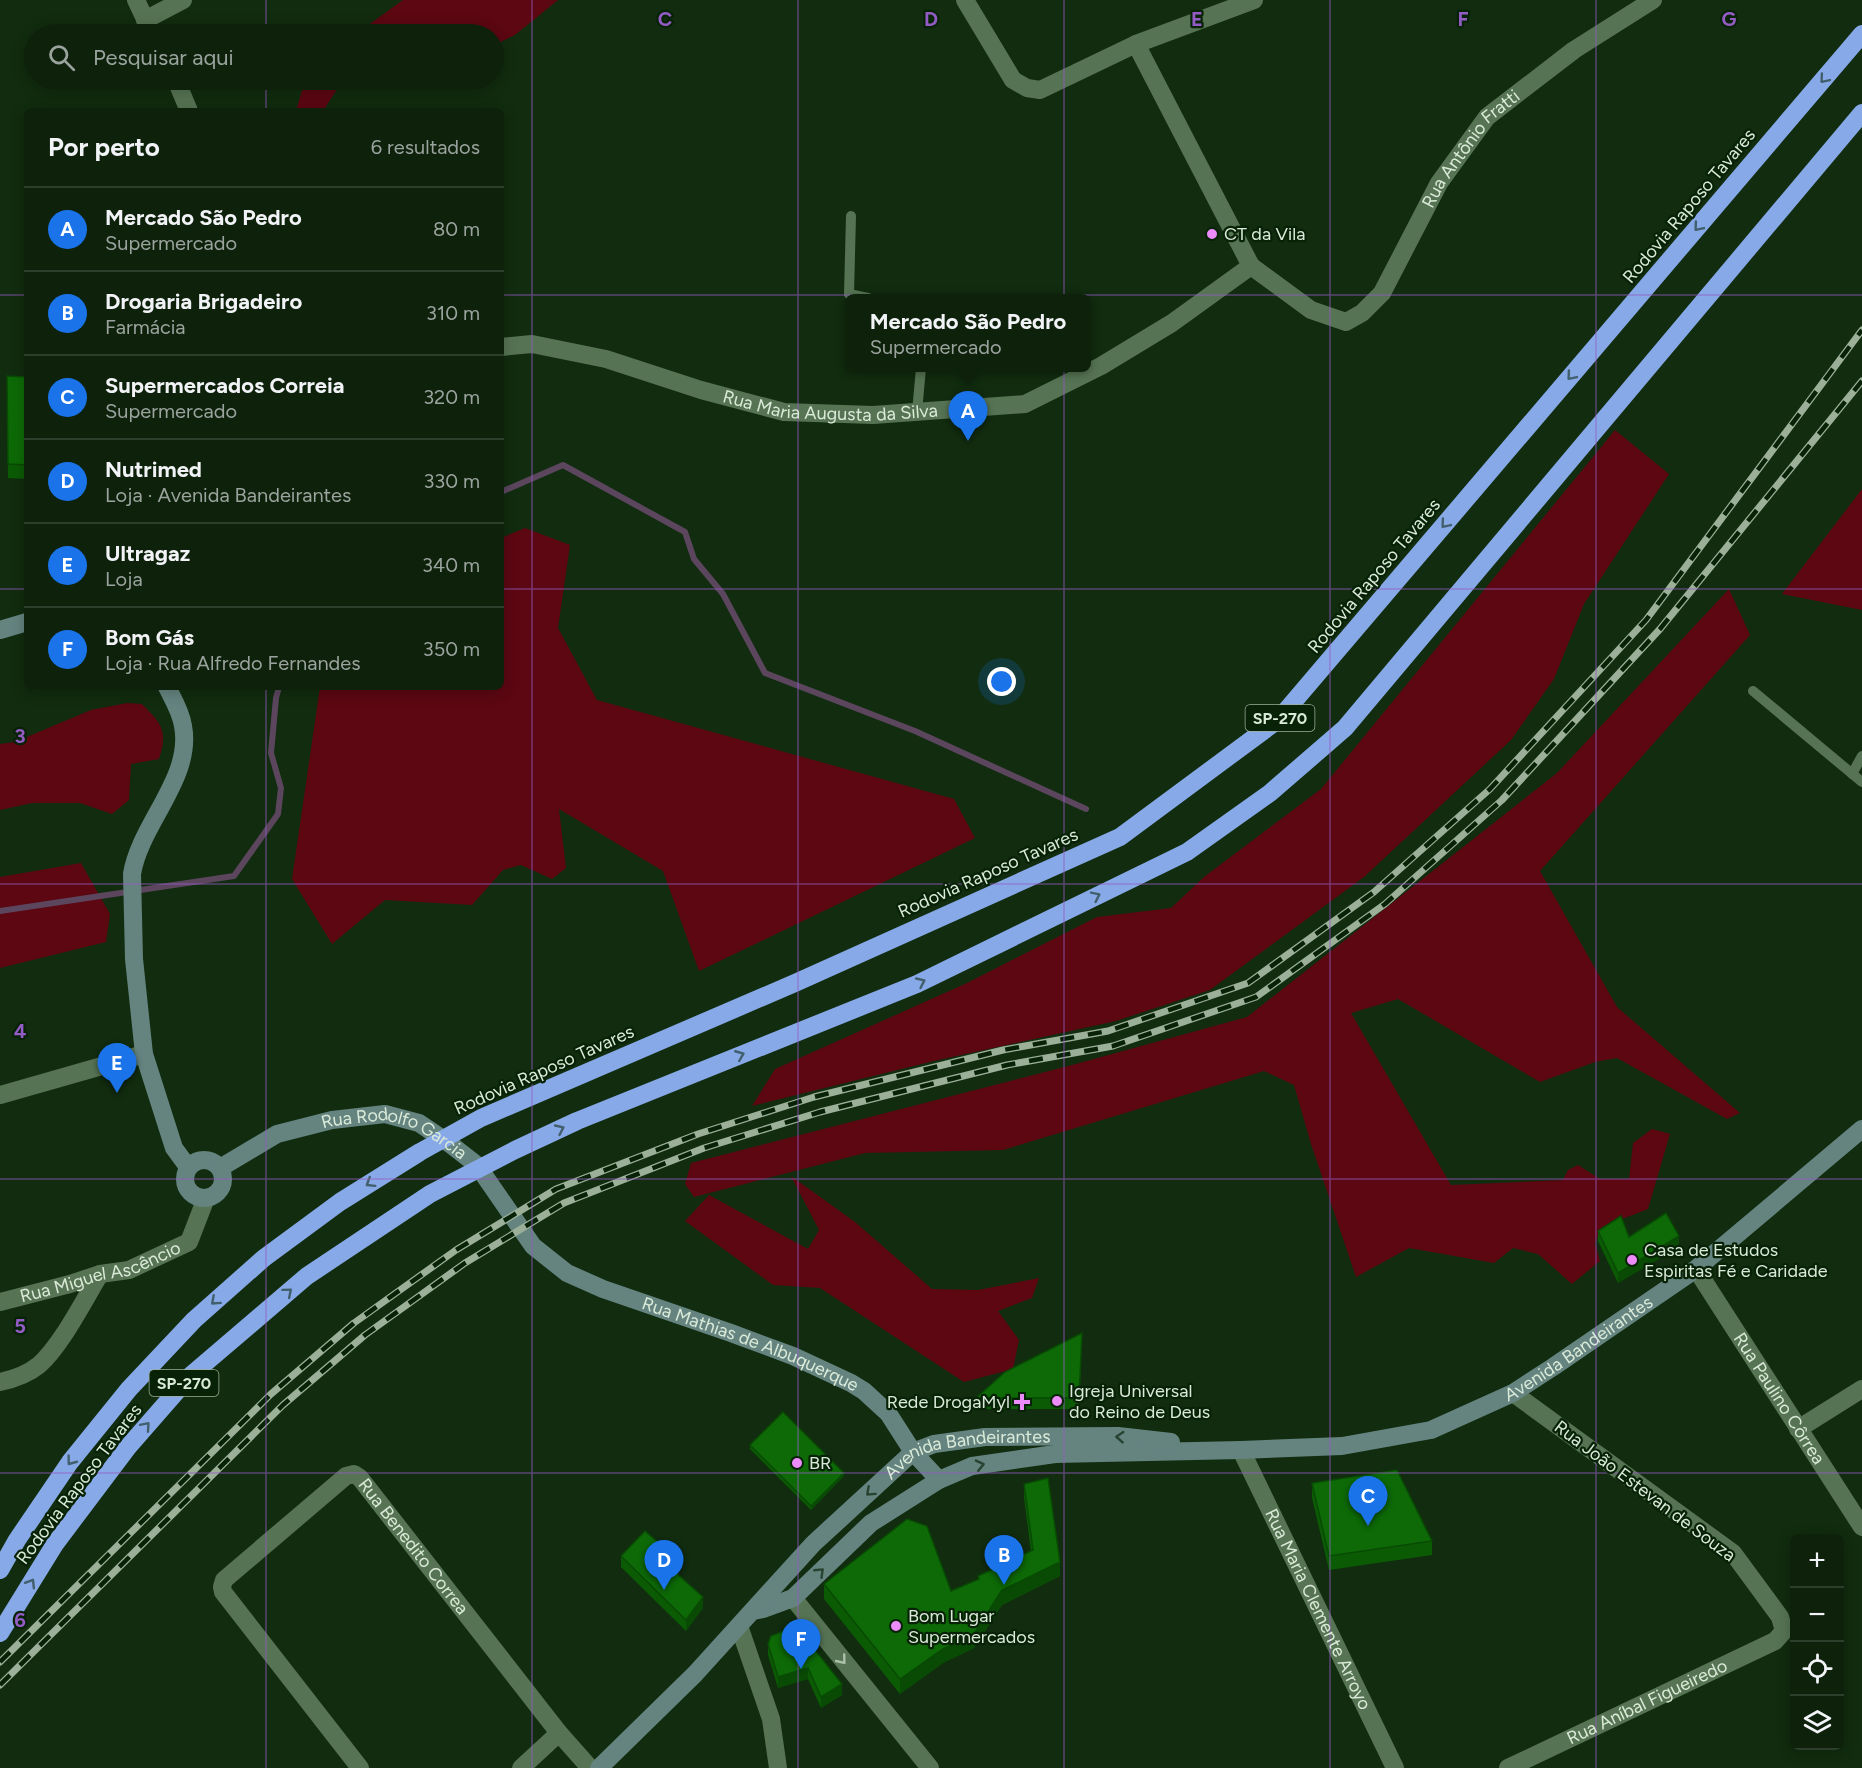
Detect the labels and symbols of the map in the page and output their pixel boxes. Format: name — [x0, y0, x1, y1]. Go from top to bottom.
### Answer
text: C — [658, 7, 672, 31]
text: D — [924, 7, 938, 31]
text: E — [1191, 7, 1203, 31]
text: F — [1457, 7, 1469, 31]
text: G — [1722, 7, 1737, 31]
one-way arrow — [1820, 72, 1831, 83]
street label: Rua Antônio Fratti — [1417, 85, 1524, 211]
street label: Rodovia Raposo Tavares — [1618, 124, 1760, 288]
one-way arrow — [1694, 220, 1705, 231]
place label: CT da Vila — [1224, 223, 1305, 245]
marker: CT da Vila — [1205, 227, 1219, 241]
one-way arrow — [1568, 369, 1579, 380]
street label: Rua Maria Augusta da Silva — [720, 385, 938, 426]
pin: A — [948, 392, 988, 441]
street label: Rodovia Raposo Tavares — [1303, 494, 1445, 658]
one-way arrow — [1441, 517, 1452, 528]
your location — [987, 667, 1016, 696]
road number: SP-270 — [1246, 705, 1314, 731]
text: 3 — [14, 724, 26, 748]
street label: Rodovia Raposo Tavares — [894, 823, 1082, 923]
one-way arrow — [1090, 892, 1101, 904]
one-way arrow — [914, 977, 925, 989]
text: 4 — [14, 1019, 27, 1043]
street label: Rodovia Raposo Tavares — [450, 1020, 638, 1120]
pin: E — [98, 1044, 136, 1093]
one-way arrow — [734, 1050, 745, 1062]
street label: Rua Rodolfo Garcia — [319, 1103, 471, 1164]
one-way arrow — [553, 1125, 564, 1137]
one-way arrow — [366, 1176, 376, 1188]
street label: Rua Miguel Ascêncio — [18, 1236, 184, 1307]
place label: Casa de Estudos Espiritas Fé e Caridade — [1644, 1239, 1828, 1282]
marker: Casa de Estudos Espiritas Fé e Caridade — [1625, 1253, 1639, 1267]
one-way arrow — [281, 1289, 292, 1300]
street label: Avenida Bandeirantes — [1501, 1291, 1657, 1406]
street label: Rua Mathias de Albuquerque — [639, 1292, 863, 1396]
one-way arrow — [212, 1294, 222, 1305]
text: 5 — [14, 1314, 26, 1338]
street label: Rua Paulino Côrrea — [1729, 1329, 1830, 1468]
road number: SP-270 — [150, 1370, 219, 1396]
place label: Igreja Universal do Reino de Deus — [1069, 1380, 1210, 1423]
place label: Rede DrogaMyl — [887, 1391, 1010, 1413]
marker: Igreja Universal do Reino de Deus — [1050, 1394, 1064, 1408]
marker: Rede DrogaMyl — [1015, 1395, 1029, 1409]
street label: Rodovia Raposo Tavares — [12, 1400, 146, 1568]
street label: Rua João Estevan de Souza — [1550, 1416, 1740, 1566]
one-way arrow — [139, 1422, 150, 1433]
street label: Avenida Bandeirantes — [880, 1426, 1051, 1484]
one-way arrow — [1116, 1431, 1125, 1444]
place label: BR — [809, 1452, 831, 1474]
one-way arrow — [67, 1455, 78, 1466]
marker: BR — [790, 1456, 804, 1470]
one-way arrow — [975, 1459, 985, 1472]
street label: Rua Benedito Correa — [353, 1474, 473, 1619]
pin: C — [1348, 1476, 1388, 1526]
one-way arrow — [866, 1485, 877, 1496]
street label: Rua Maria Clemente Arroyo — [1260, 1505, 1376, 1713]
pin: B — [984, 1536, 1024, 1585]
pin: D — [644, 1540, 684, 1590]
one-way arrow — [813, 1568, 823, 1579]
one-way arrow — [24, 1579, 35, 1590]
place label: Bom Lugar Supermercados — [908, 1605, 1035, 1648]
text: 6 — [14, 1608, 26, 1632]
marker: Bom Lugar Supermercados — [889, 1619, 903, 1633]
pin: F — [782, 1620, 820, 1669]
one-way arrow — [835, 1653, 846, 1664]
street label: Rua Aníbal Figueiredo — [1563, 1654, 1731, 1749]

